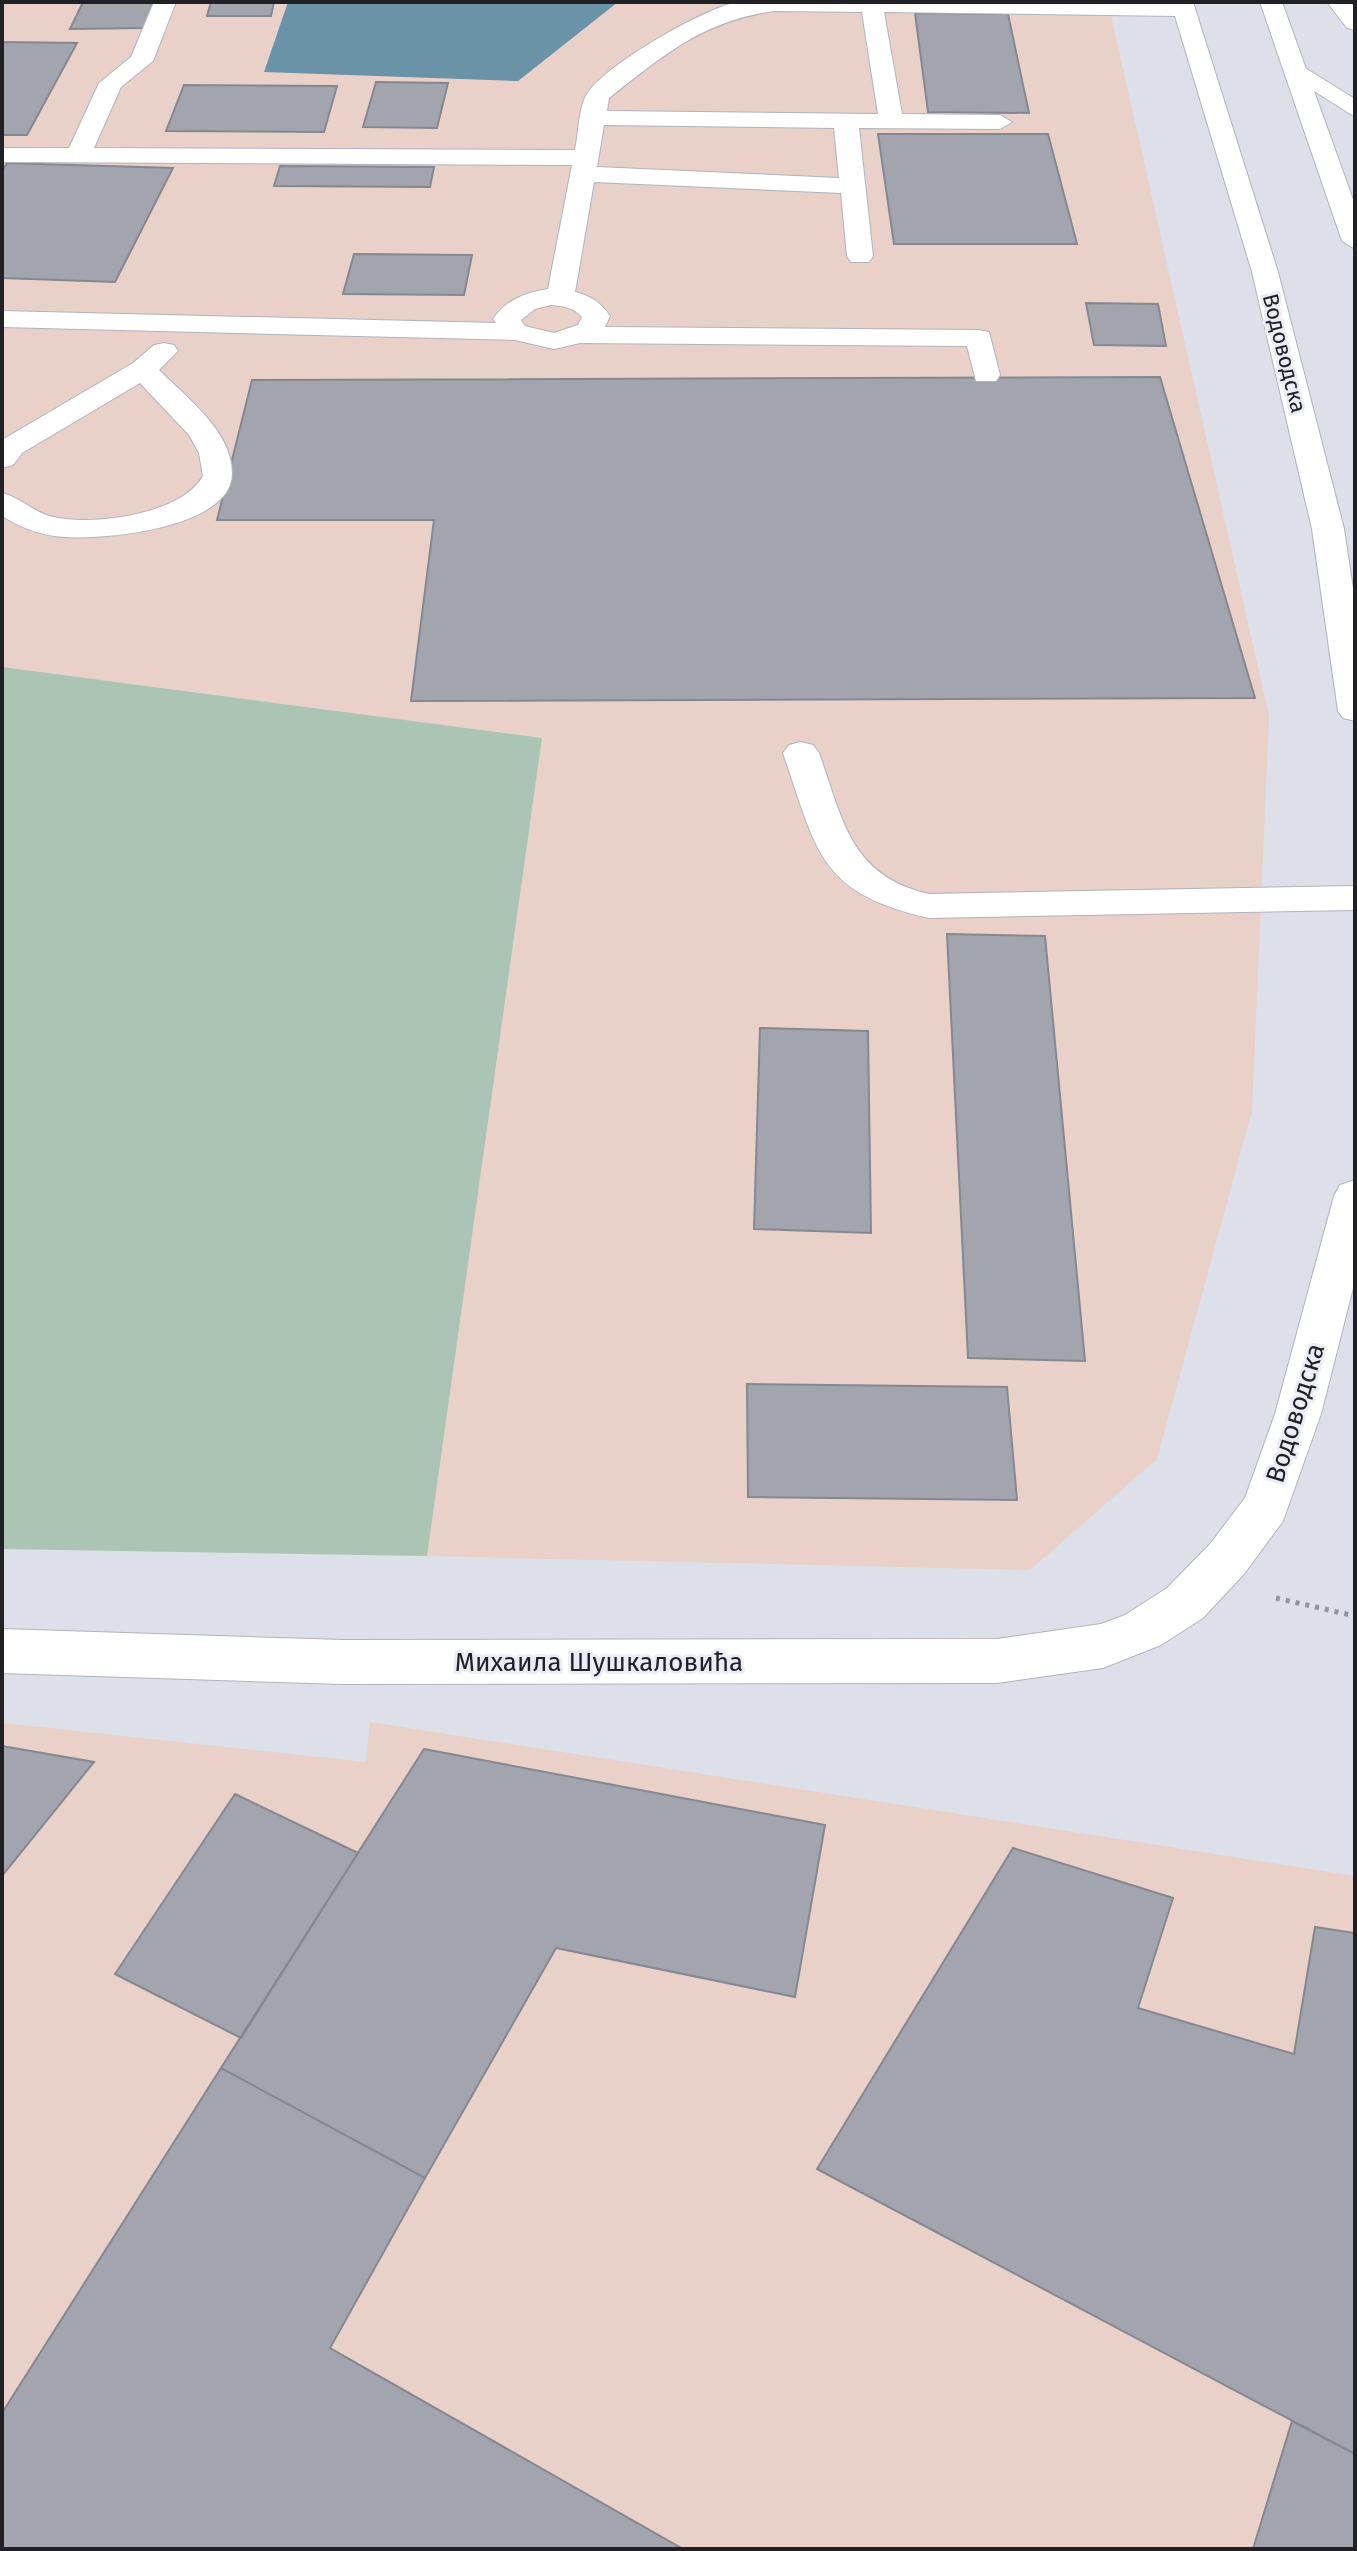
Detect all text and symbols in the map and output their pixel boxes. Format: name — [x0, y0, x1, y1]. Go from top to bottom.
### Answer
street label: Водоводска — [1257, 291, 1312, 415]
street label: Водоводска — [1260, 1340, 1331, 1487]
street label: Михаила Шушкаловића — [455, 1647, 743, 1678]

